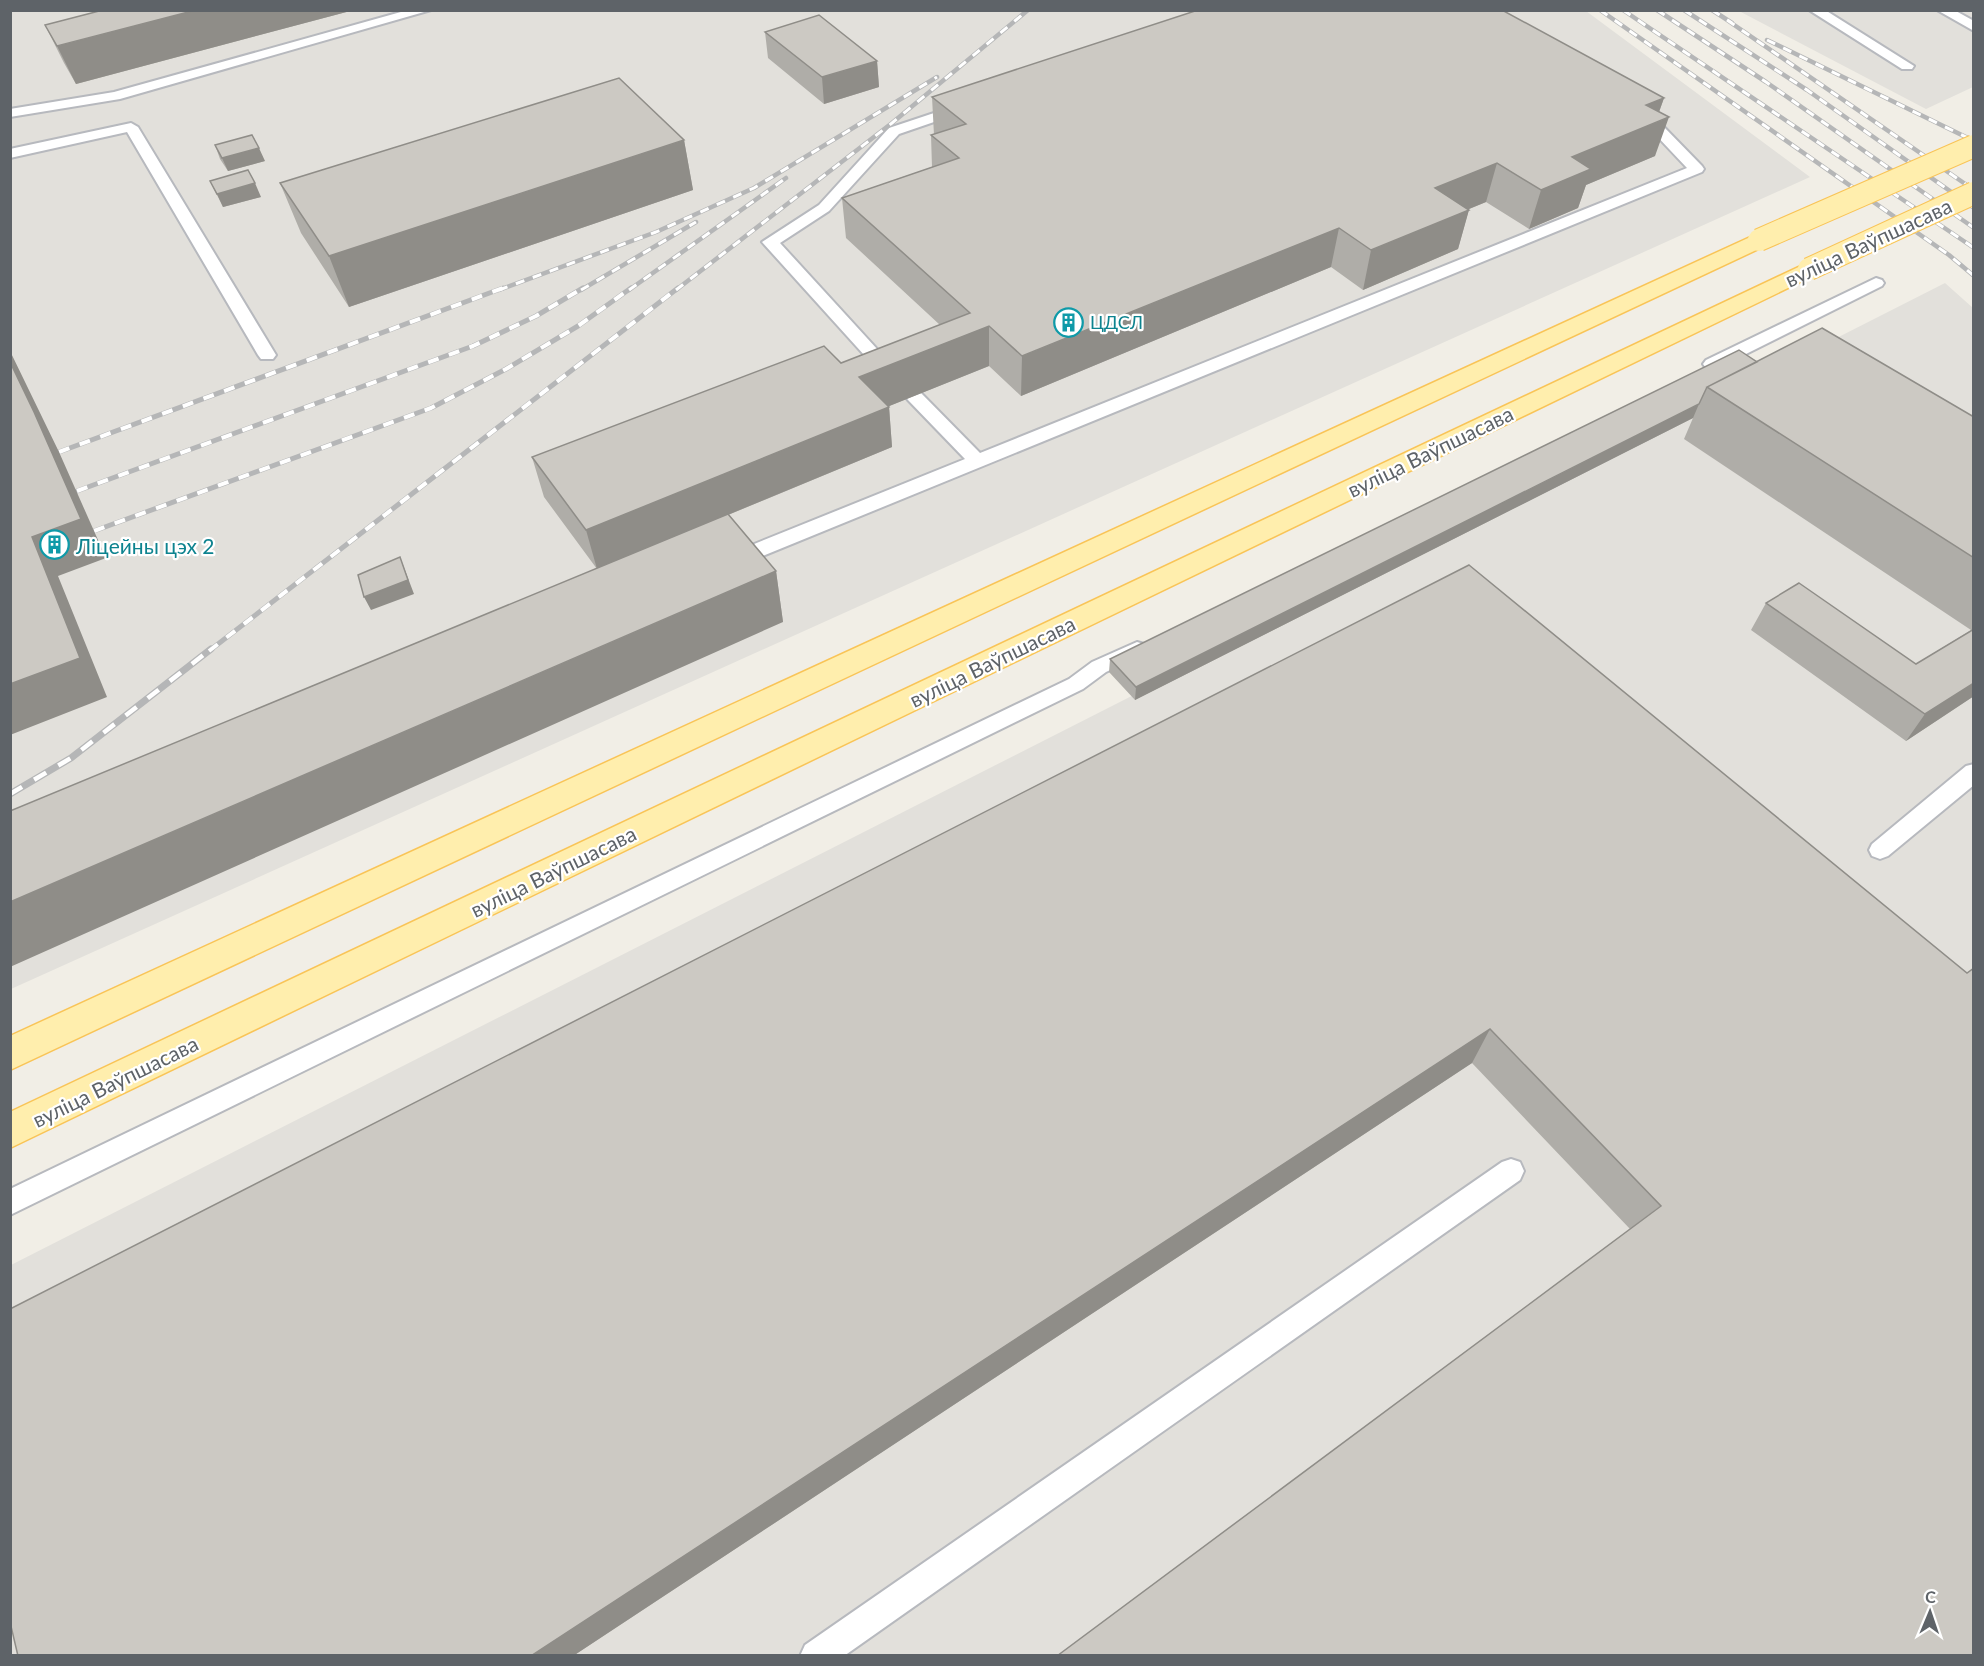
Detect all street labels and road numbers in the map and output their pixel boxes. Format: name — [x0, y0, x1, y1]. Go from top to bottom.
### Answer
street label: вуліца Ваўпшасава — [1781, 192, 1955, 292]
street label: вуліца Ваўпшасава — [1343, 400, 1517, 502]
street label: вуліца Ваўпшасава — [905, 610, 1079, 712]
street label: вуліца Ваўпшасава — [466, 820, 640, 922]
street label: вуліца Ваўпшасава — [28, 1030, 202, 1132]

